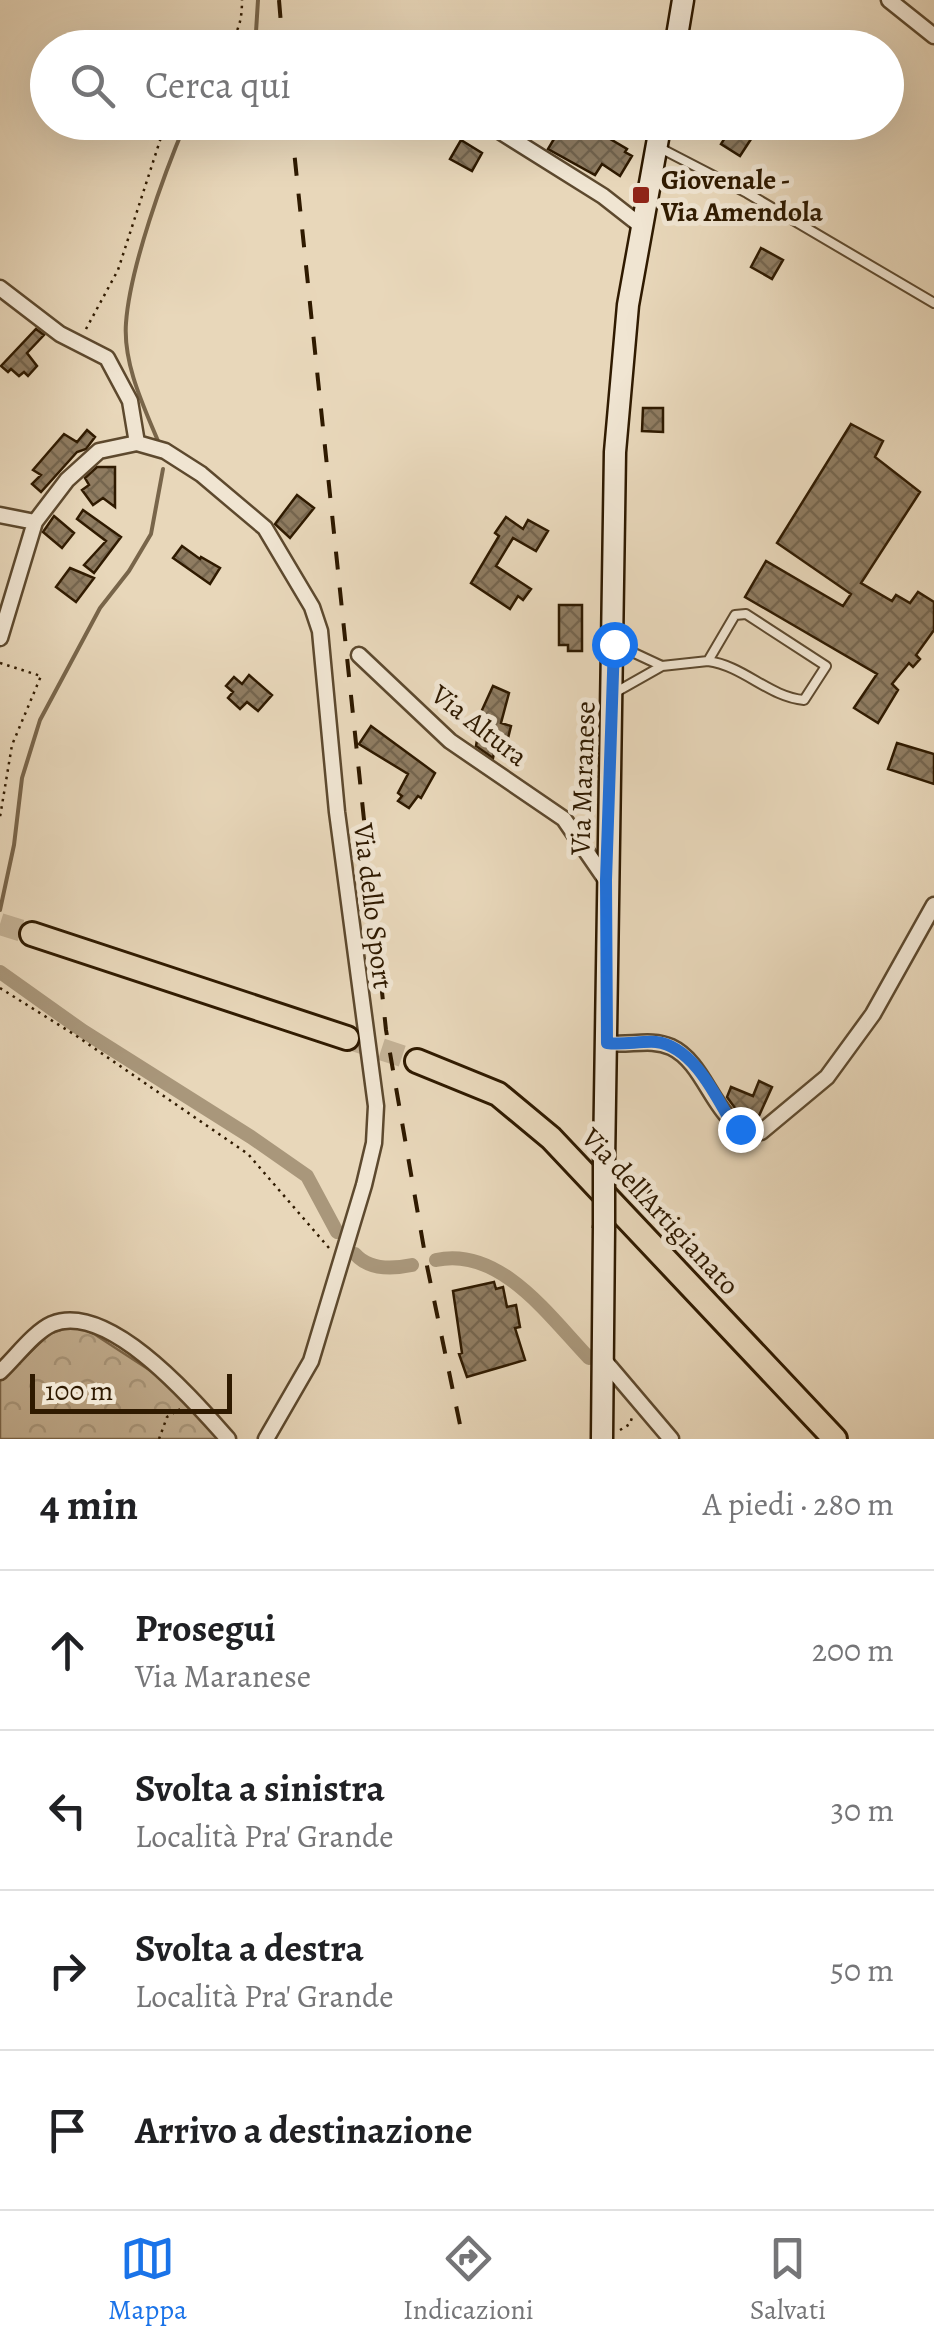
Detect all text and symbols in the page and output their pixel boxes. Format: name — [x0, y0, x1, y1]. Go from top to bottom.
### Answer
search box — [30, 30, 904, 140]
icon: search — [65, 58, 120, 113]
text: Cerca qui — [145, 59, 291, 111]
place label: Giovenale - Via Amendola — [660, 161, 824, 231]
marker: Giovenale - Via Amendola — [630, 184, 652, 206]
route start — [592, 622, 638, 668]
street label: Via Altura — [422, 675, 536, 776]
street label: Via Maranese — [561, 700, 605, 857]
street label: Via dello Sport — [344, 820, 402, 991]
route end — [718, 1107, 764, 1153]
street label: Via dell'Artigianato — [572, 1119, 748, 1304]
scale bar — [30, 1369, 232, 1414]
text: 100 m — [45, 1372, 113, 1410]
text: 4 min — [40, 1476, 138, 1533]
text: A piedi · 280 m — [703, 1482, 894, 1526]
text: Prosegui — [135, 1602, 276, 1654]
icon: ahead — [40, 1623, 95, 1678]
text: 200 m — [812, 1628, 894, 1672]
text: Via Maranese — [135, 1654, 311, 1698]
text: Svolta a sinistra — [135, 1762, 385, 1814]
icon: left — [40, 1783, 95, 1838]
text: 30 m — [831, 1788, 894, 1832]
text: Località Pra' Grande — [135, 1814, 394, 1858]
text: Svolta a destra — [135, 1922, 364, 1974]
icon: right — [40, 1943, 95, 1998]
text: 50 m — [830, 1948, 894, 1992]
text: Località Pra' Grande — [135, 1974, 394, 2018]
icon: arrive — [40, 2103, 95, 2158]
text: Arrivo a destinazione — [135, 2104, 473, 2156]
tab: Mappa — [108, 2231, 187, 2329]
tab: Indicazioni — [403, 2231, 534, 2329]
tab: Salvati — [750, 2231, 826, 2329]

